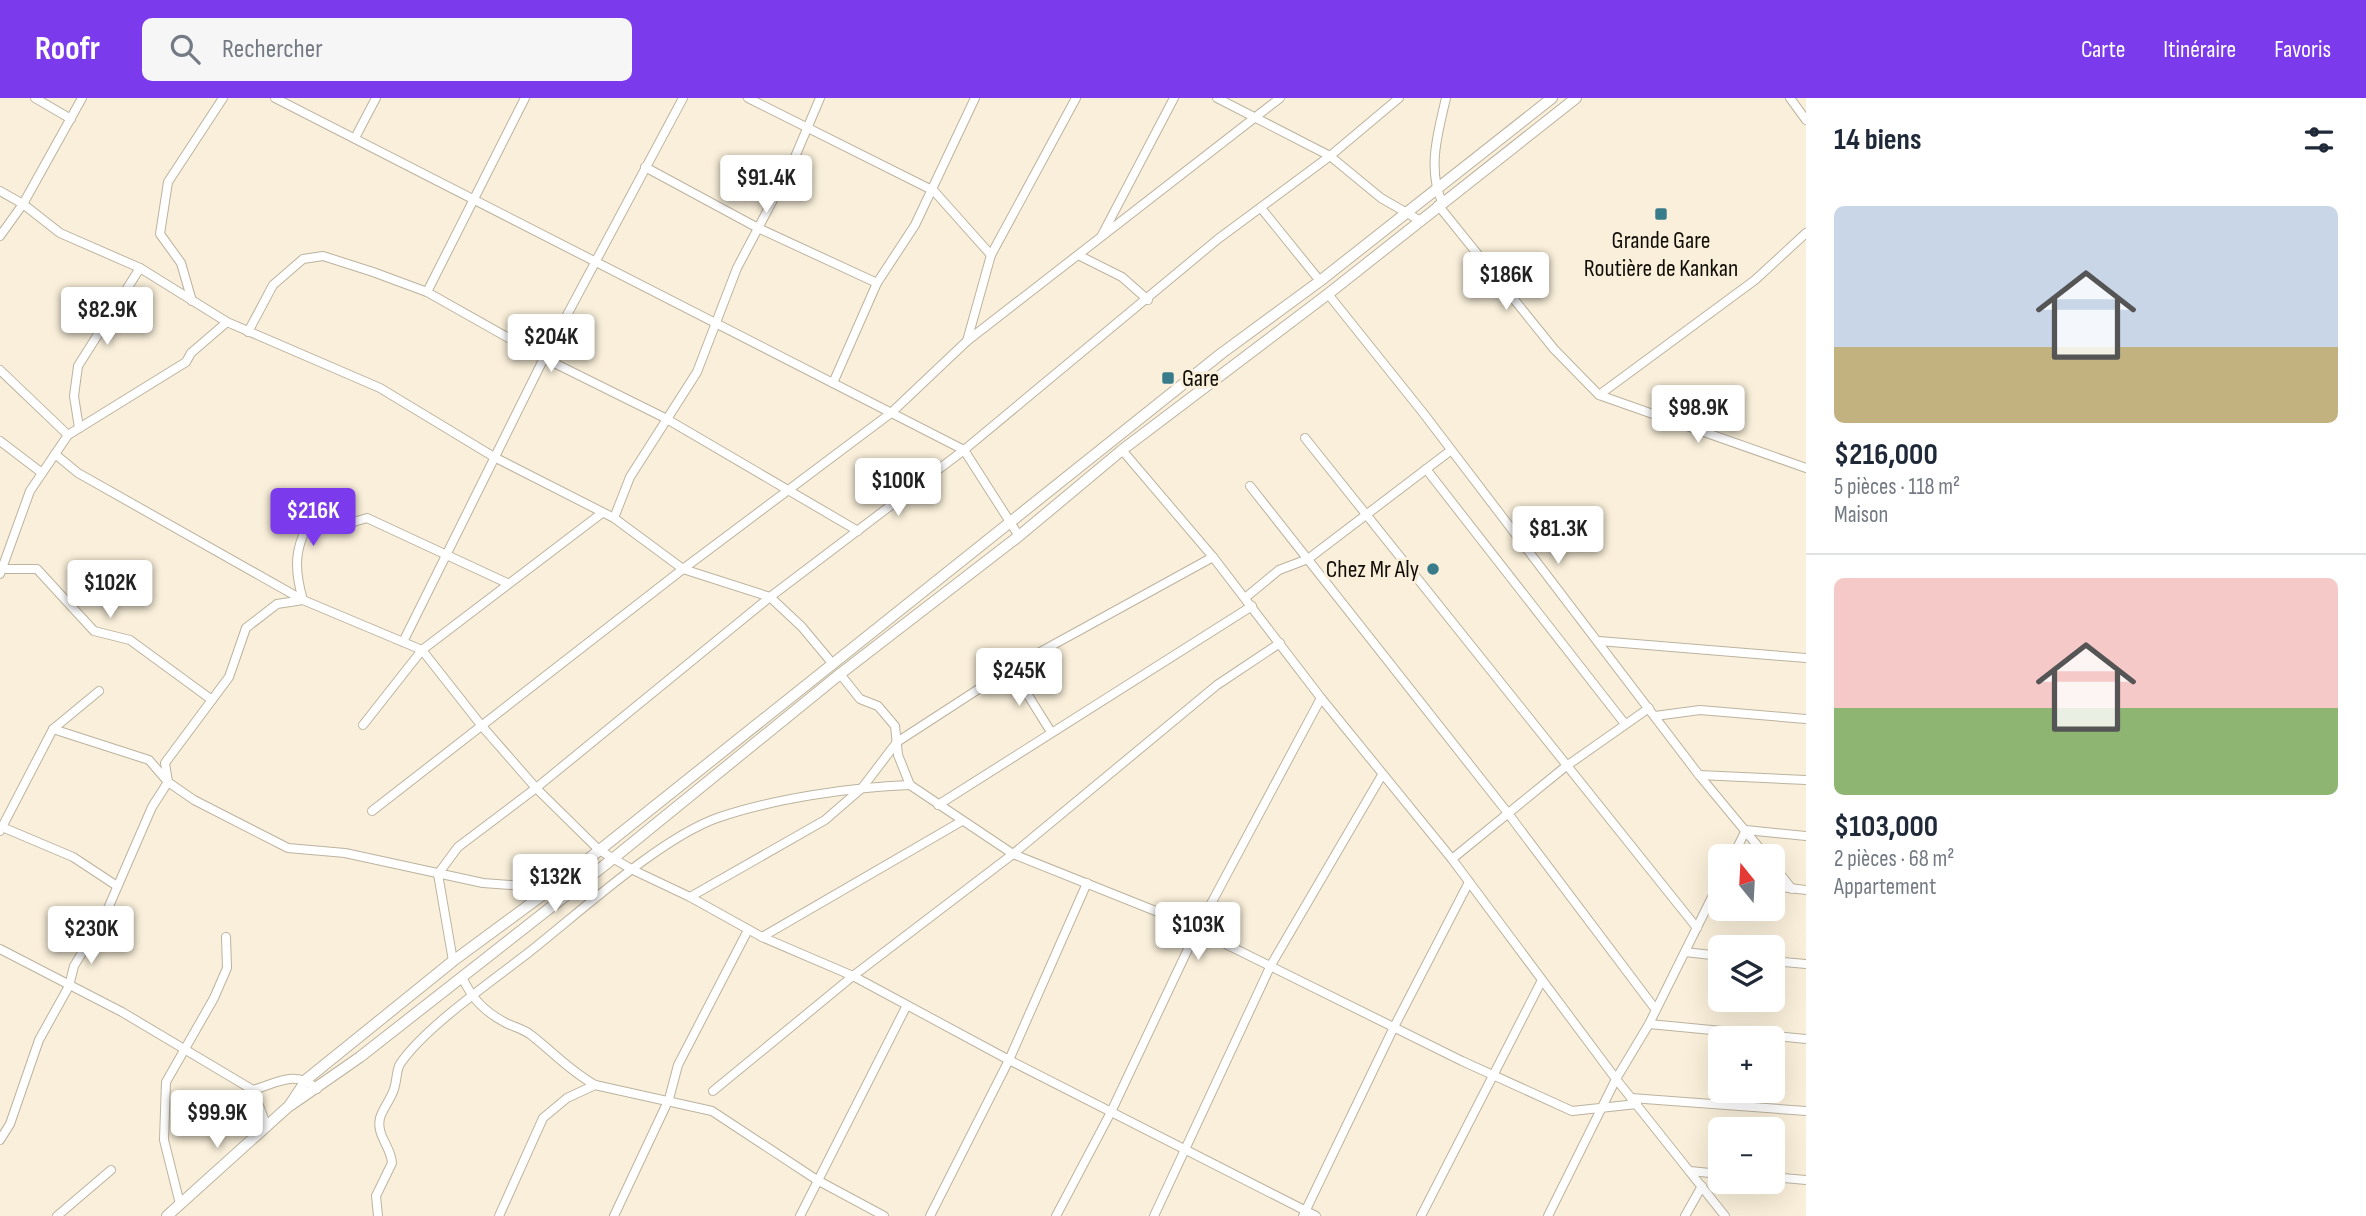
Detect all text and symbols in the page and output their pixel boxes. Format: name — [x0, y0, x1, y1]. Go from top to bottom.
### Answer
search box — [142, 18, 632, 81]
text: Roofr — [35, 29, 100, 69]
icon: search — [166, 30, 204, 68]
text: Rechercher — [222, 34, 323, 65]
text: Carte — [2081, 35, 2125, 64]
text: Itinéraire — [2163, 35, 2236, 64]
text: Favoris — [2274, 35, 2331, 64]
icon: filters — [2300, 121, 2338, 159]
text: 14 biens — [1834, 122, 1921, 158]
pin: $91.4K — [709, 156, 823, 215]
text: $91.4K — [736, 164, 796, 192]
marker: Grande Gare Routière de Kankan — [1653, 206, 1669, 222]
place label: Grande Gare Routière de Kankan — [1584, 226, 1738, 283]
pin: $186K — [1457, 252, 1555, 312]
icon: home — [2023, 252, 2149, 378]
text: $186K — [1479, 261, 1533, 289]
pin: $82.9K — [50, 288, 164, 347]
text: $82.9K — [77, 296, 137, 324]
pin: $204K — [502, 314, 600, 374]
text: $204K — [524, 323, 578, 351]
place label: Gare — [1182, 364, 1219, 393]
marker: Gare — [1160, 370, 1176, 386]
pin: $98.9K — [1641, 386, 1755, 445]
text: $98.9K — [1668, 394, 1728, 422]
text: $216,000 — [1834, 437, 1938, 473]
pin: $100K — [849, 458, 947, 518]
text: $100K — [871, 467, 925, 495]
text: 5 pièces · 118 m² — [1834, 473, 1960, 501]
pin: $216K — [264, 489, 362, 548]
text: $216K — [286, 497, 340, 525]
text: Maison — [1834, 501, 1888, 529]
pin: $81.3K — [1501, 506, 1615, 566]
text: $81.3K — [1528, 515, 1588, 543]
place label: Chez Mr Aly — [1326, 555, 1419, 584]
pin: $102K — [61, 560, 159, 620]
marker: Chez Mr Aly — [1425, 561, 1441, 577]
text: $102K — [83, 569, 137, 597]
icon: home — [2023, 624, 2149, 750]
pin: $245K — [970, 648, 1068, 708]
text: $245K — [992, 657, 1046, 685]
text: $103,000 — [1834, 809, 1938, 845]
north arrow — [1708, 844, 1785, 920]
map controls — [1708, 844, 1785, 1194]
text: 2 pièces · 68 m² — [1834, 845, 1954, 873]
pin: $132K — [506, 854, 604, 914]
text: $132K — [529, 863, 581, 891]
text: Appartement — [1834, 873, 1936, 901]
pin: $103K — [1149, 902, 1247, 962]
pin: $230K — [42, 906, 140, 966]
text: $103K — [1171, 911, 1225, 939]
text: $230K — [64, 915, 118, 943]
button: layers — [1708, 935, 1785, 1012]
button: + — [1708, 1026, 1785, 1103]
pin: $99.9K — [160, 1090, 274, 1150]
text: $99.9K — [187, 1099, 247, 1127]
button: − — [1708, 1117, 1785, 1194]

